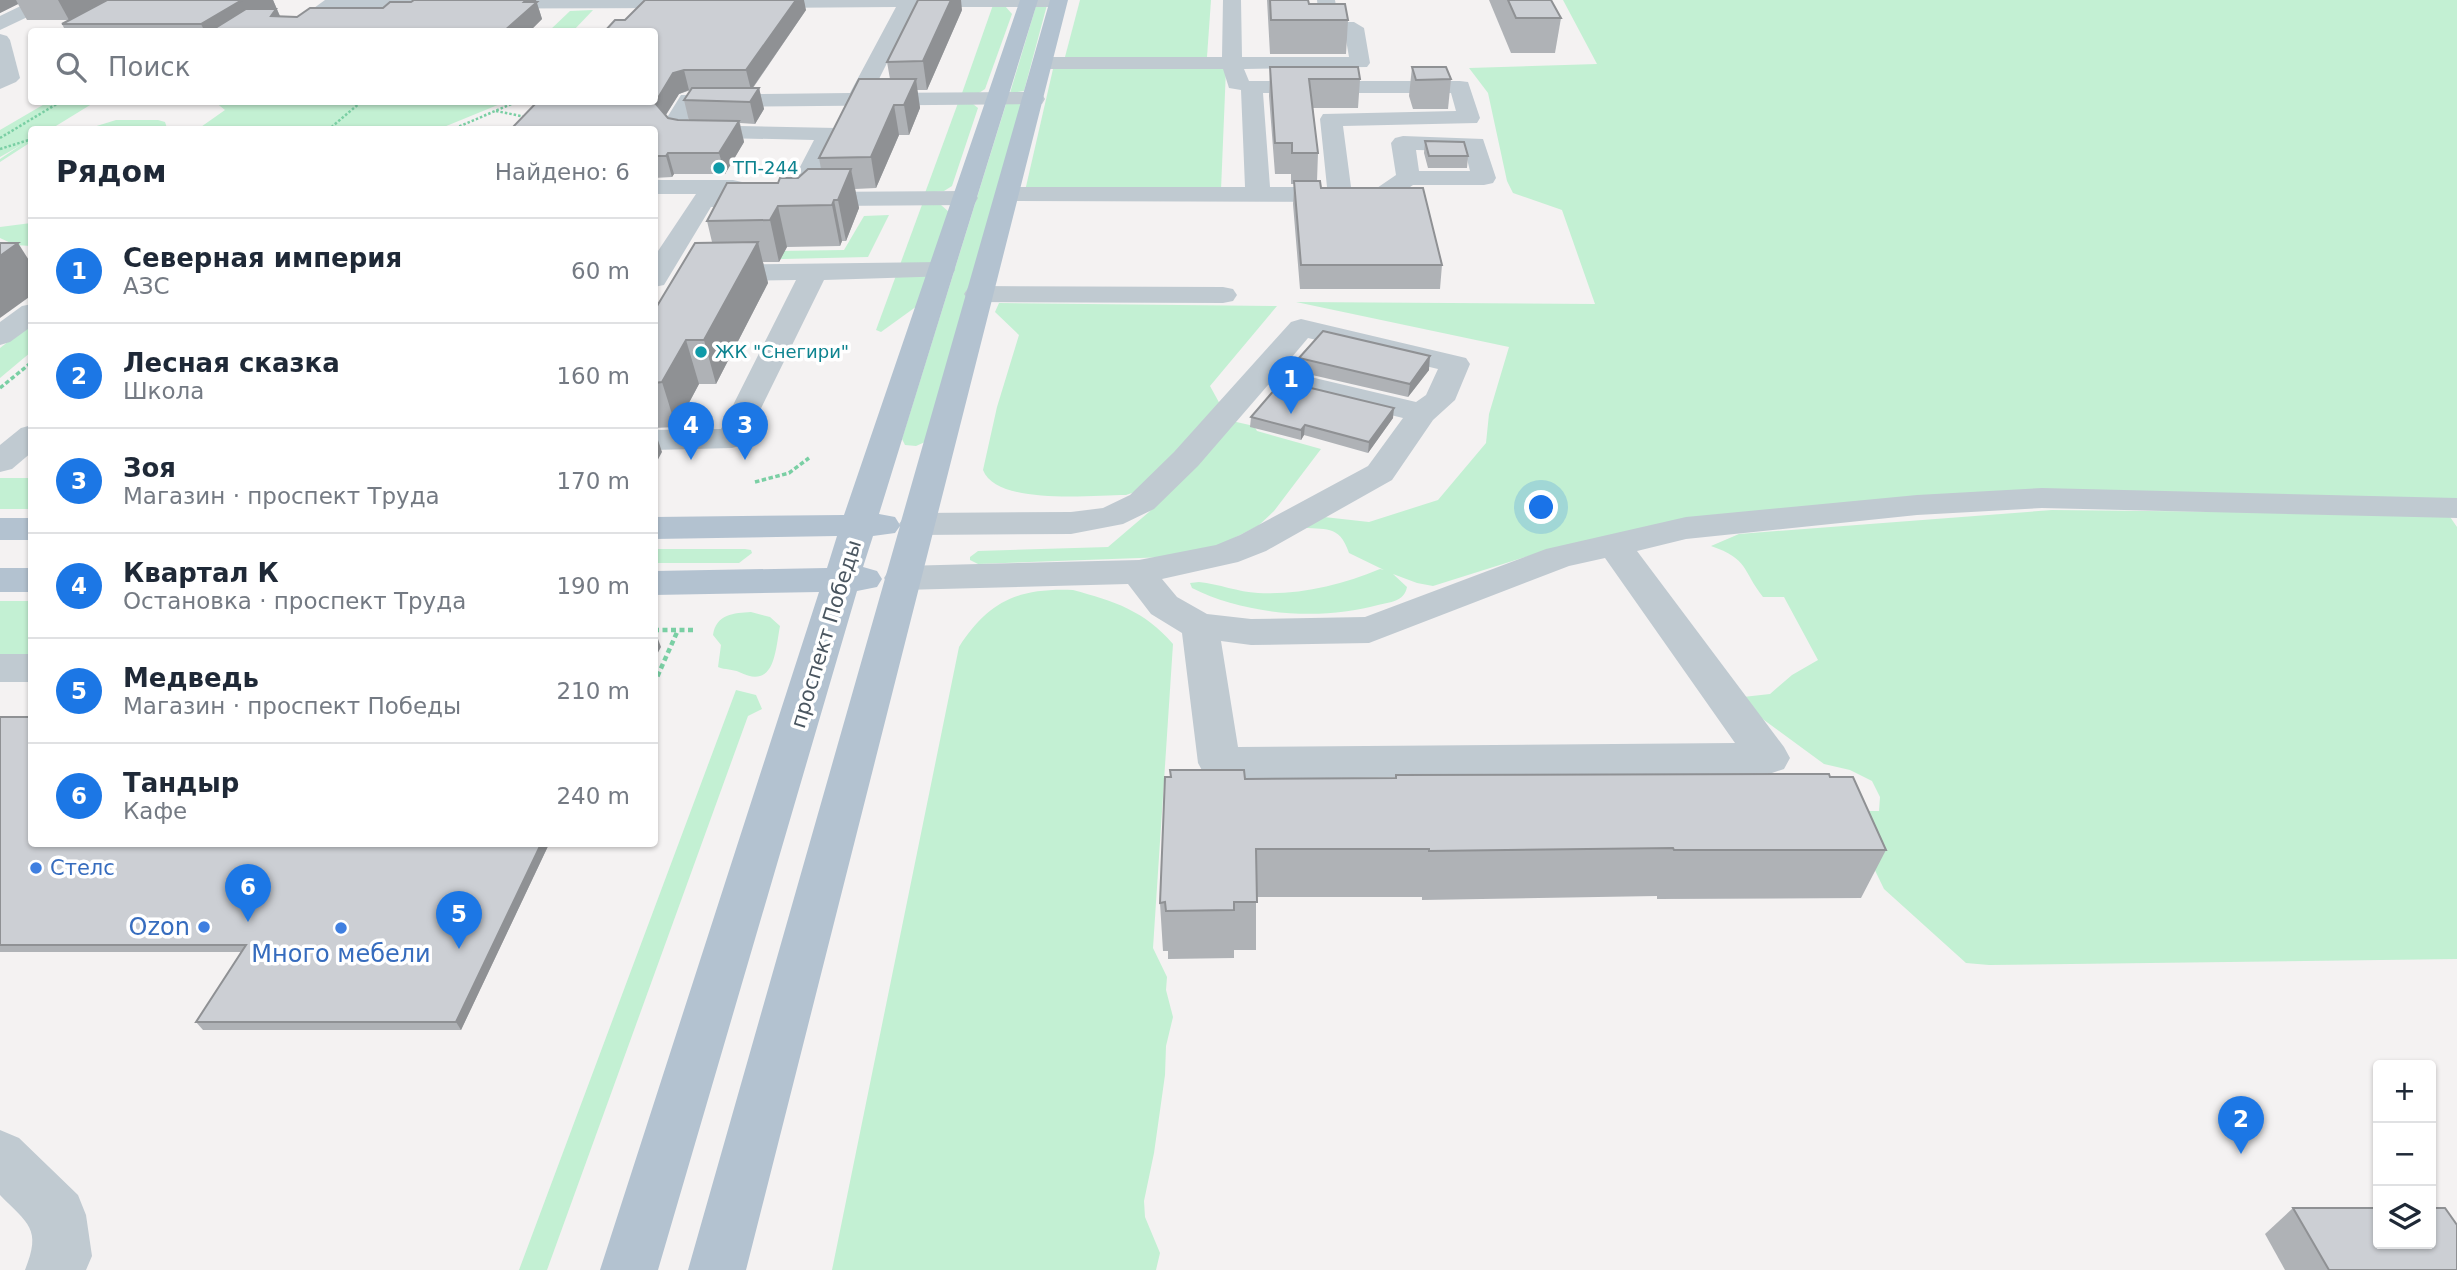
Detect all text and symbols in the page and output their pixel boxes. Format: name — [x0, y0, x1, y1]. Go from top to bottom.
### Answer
search box — [28, 28, 658, 105]
icon: search — [52, 48, 90, 86]
text: Поиск — [108, 52, 190, 82]
text: Рядом — [56, 154, 167, 189]
place label: ТП-244 — [732, 157, 798, 178]
text: Найдено: 6 — [495, 159, 630, 185]
marker: ТП-244 — [711, 160, 727, 176]
text: Северная империя — [123, 243, 402, 273]
text: 1 — [71, 258, 87, 284]
text: 60 m — [571, 258, 630, 284]
text: АЗС — [123, 273, 170, 299]
place label: ЖК "Снегири" — [715, 341, 849, 362]
marker: ЖК "Снегири" — [693, 344, 709, 360]
text: Лесная сказка — [123, 348, 340, 378]
pin: 1 — [1268, 356, 1314, 414]
text: 2 — [71, 363, 87, 389]
text: 160 m — [556, 363, 630, 389]
text: Школа — [123, 378, 204, 404]
pin: 4 — [668, 402, 714, 460]
pin: 3 — [722, 402, 768, 460]
text: Зоя — [123, 453, 176, 483]
text: 3 — [71, 468, 87, 494]
text: 170 m — [556, 468, 630, 494]
text: Магазин · проспект Труда — [123, 483, 440, 509]
your location — [1524, 490, 1558, 524]
street label: проспект Победы — [786, 537, 866, 731]
text: Квартал К — [123, 558, 279, 588]
text: 4 — [71, 573, 87, 599]
text: 190 m — [556, 573, 630, 599]
text: Остановка · проспект Труда — [123, 588, 466, 614]
text: Медведь — [123, 663, 259, 693]
text: 5 — [71, 678, 87, 704]
text: 210 m — [556, 678, 630, 704]
text: Магазин · проспект Победы — [123, 693, 461, 719]
text: Тандыр — [123, 768, 239, 798]
text: 6 — [71, 783, 87, 809]
text: 240 m — [556, 783, 630, 809]
text: Кафе — [123, 798, 187, 824]
place label: Стелс — [50, 856, 115, 880]
marker: Стелс — [28, 860, 44, 876]
pin: 6 — [225, 864, 271, 922]
pin: 5 — [436, 891, 482, 949]
place label: Ozon — [129, 913, 190, 941]
marker: Ozon — [196, 919, 212, 935]
marker: Много мебели — [333, 920, 349, 936]
place label: Много мебели — [251, 940, 431, 968]
map controls — [2373, 1060, 2436, 1249]
button: + — [2373, 1060, 2436, 1123]
pin: 2 — [2218, 1096, 2264, 1154]
button: − — [2373, 1123, 2436, 1186]
button: layers — [2373, 1186, 2436, 1249]

